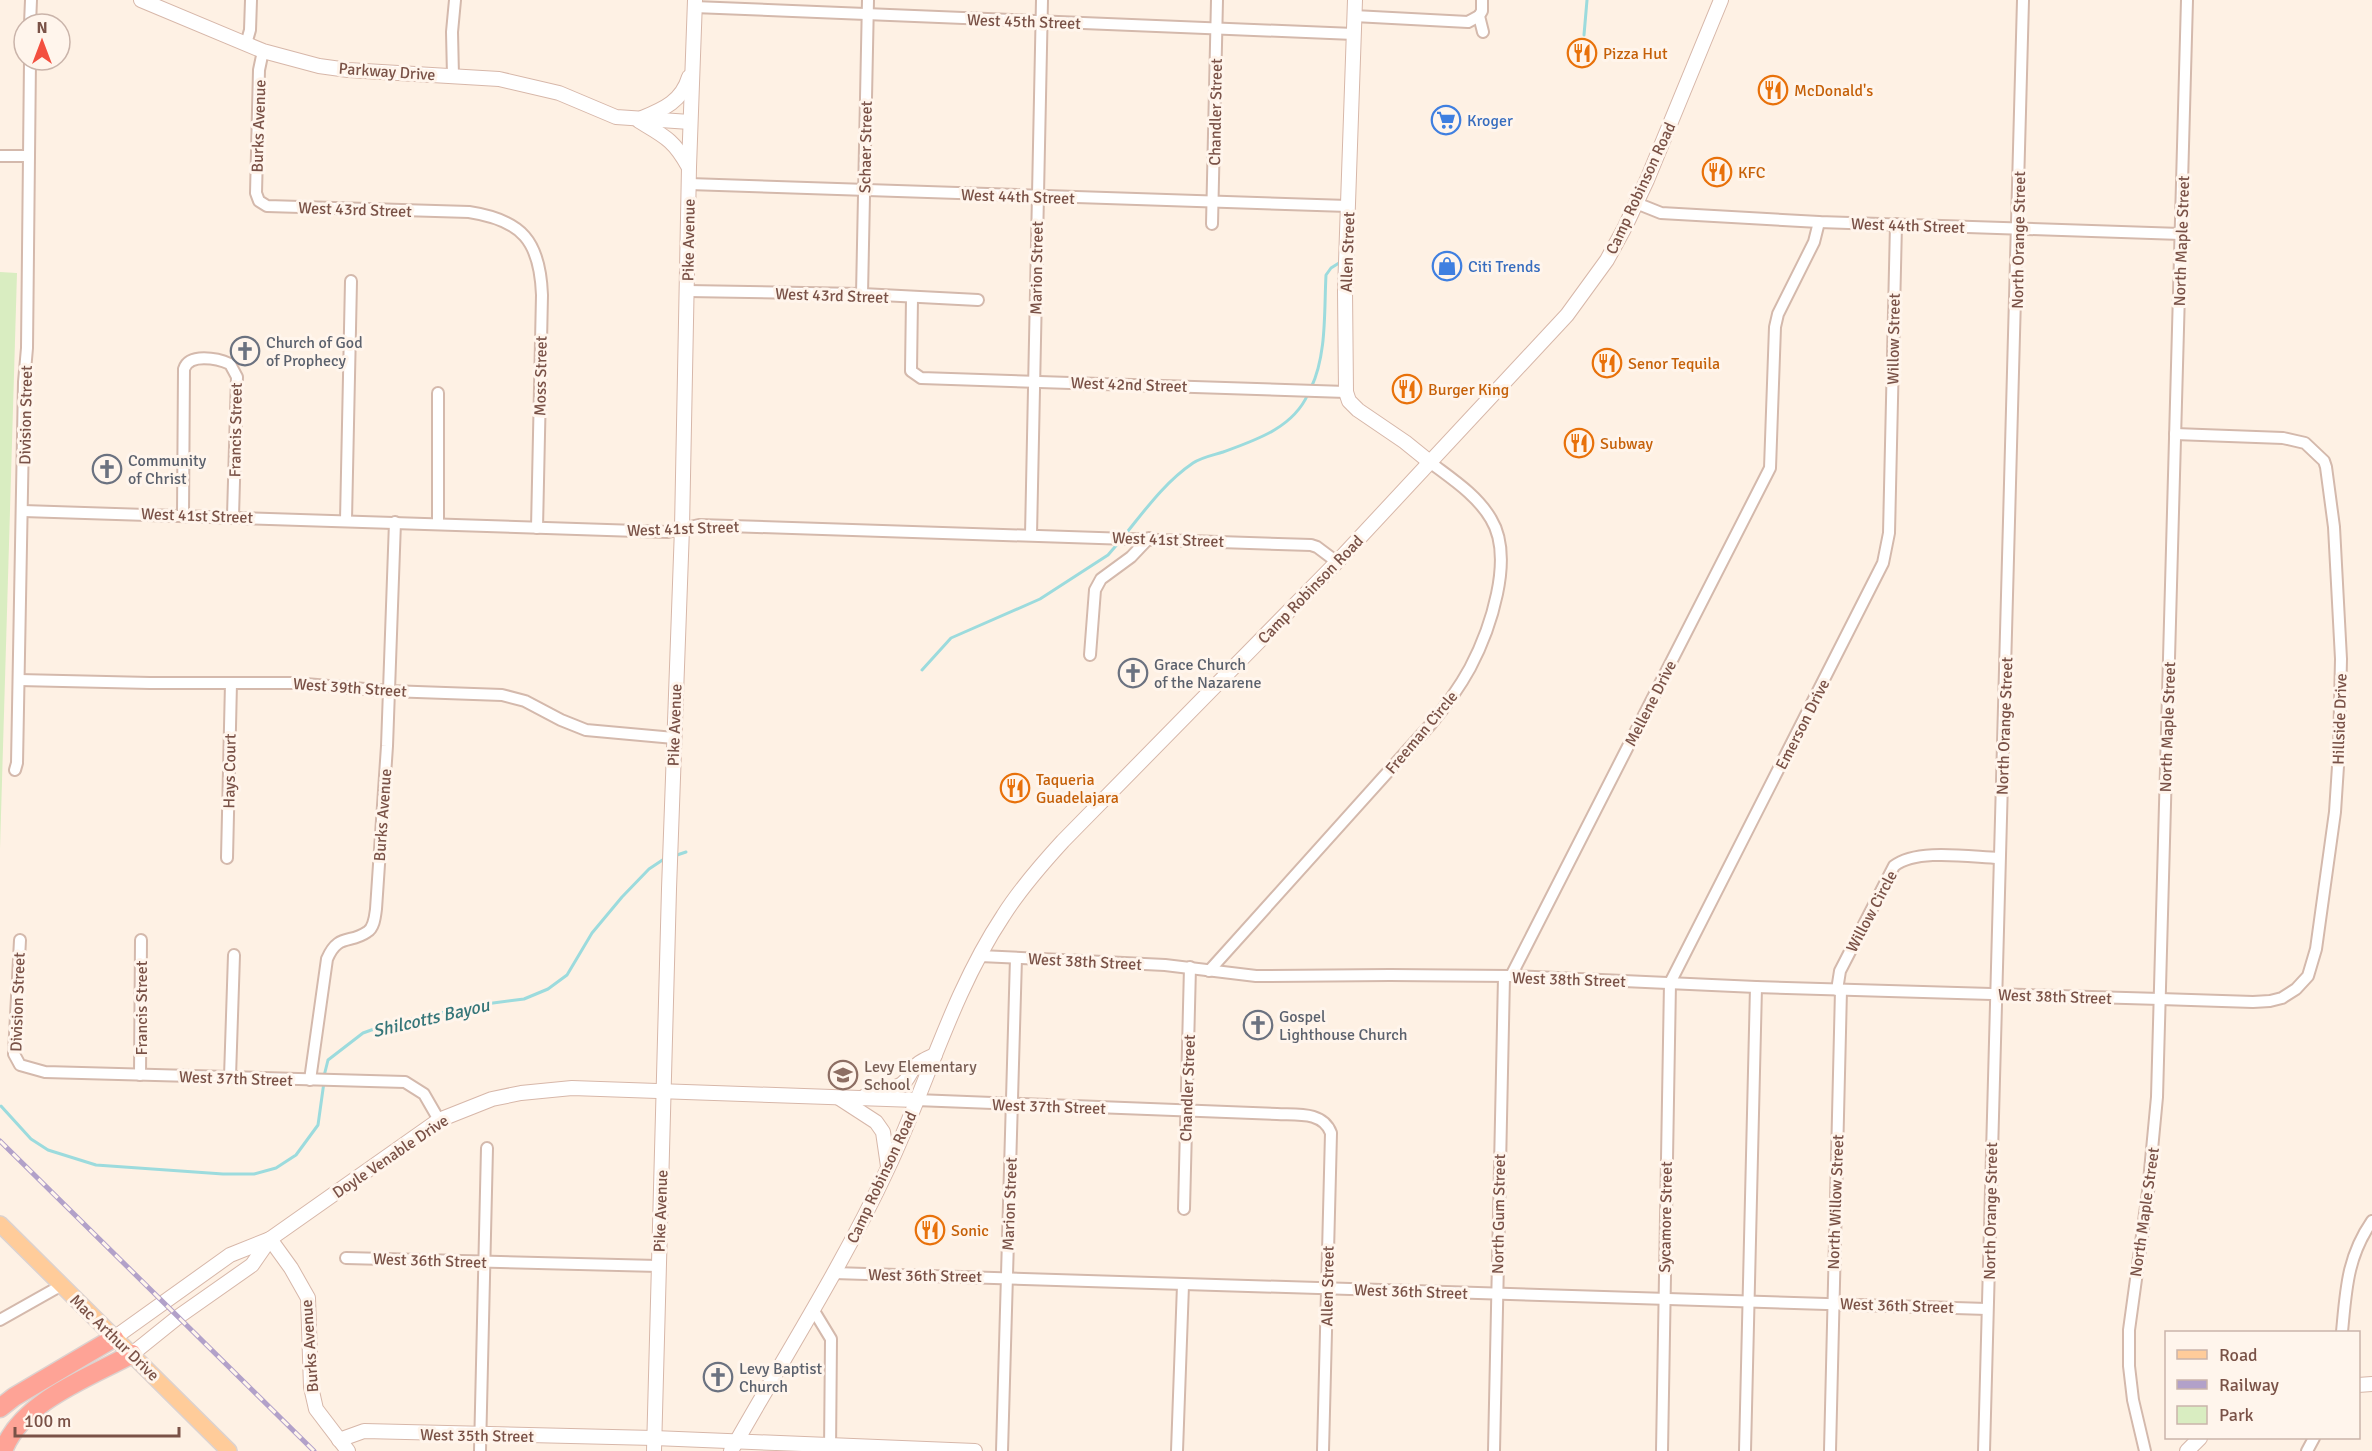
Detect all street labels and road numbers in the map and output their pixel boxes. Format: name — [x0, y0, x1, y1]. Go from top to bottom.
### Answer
street label: West 45th Street — [967, 10, 1082, 34]
street label: Chandler Street — [1205, 58, 1227, 166]
street label: Parkway Drive — [338, 59, 436, 85]
street label: Burks Avenue — [247, 79, 271, 173]
street label: Schaer Street — [855, 100, 877, 193]
street label: Camp Robinson Road — [1602, 119, 1680, 258]
street label: North Orange Street — [2008, 170, 2030, 309]
street label: North Maple Street — [2170, 175, 2194, 307]
street label: West 44th Street — [961, 185, 1076, 209]
street label: West 43rd Street — [298, 198, 413, 222]
street label: Pike Avenue — [678, 198, 700, 282]
street label: Allen Street — [1337, 211, 1359, 293]
street label: West 44th Street — [1851, 214, 1966, 238]
street label: Marion Street — [1026, 221, 1048, 315]
street label: West 43rd Street — [775, 284, 890, 308]
street label: Willow Street — [1883, 292, 1905, 385]
street label: Moss Street — [530, 335, 552, 416]
street label: Division Street — [15, 365, 37, 465]
street label: West 42nd Street — [1070, 373, 1188, 397]
street label: Francis Street — [225, 382, 247, 478]
street label: West 41st Street — [141, 504, 254, 528]
street label: West 41st Street — [627, 517, 740, 541]
street label: West 41st Street — [1112, 528, 1225, 552]
street label: Camp Robinson Road — [1254, 531, 1368, 648]
street label: North Orange Street — [1993, 656, 2017, 795]
street label: Mellene Drive — [1621, 657, 1681, 750]
street label: North Maple Street — [2156, 661, 2180, 793]
street label: Hillside Drive — [2328, 673, 2352, 765]
street label: West 39th Street — [292, 674, 408, 702]
street label: Emerson Drive — [1771, 676, 1834, 773]
street label: Pike Avenue — [664, 683, 686, 767]
street label: Freeman Circle — [1381, 687, 1462, 778]
street label: Hays Court — [219, 733, 241, 809]
street label: Burks Avenue — [370, 768, 396, 862]
street label: Willow Circle — [1842, 867, 1902, 956]
street label: West 38th Street — [1028, 949, 1143, 975]
street label: Division Street — [6, 952, 30, 1052]
street label: Francis Street — [132, 960, 152, 1055]
street label: West 38th Street — [1512, 968, 1627, 992]
street label: West 38th Street — [1998, 985, 2113, 1009]
street label: Chandler Street — [1176, 1034, 1200, 1142]
street label: West 37th Street — [179, 1067, 294, 1091]
street label: West 37th Street — [992, 1095, 1107, 1119]
street label: Camp Robinson Road — [843, 1108, 921, 1247]
street label: Doyle Venable Drive — [329, 1111, 452, 1203]
street label: North Willow Street — [1824, 1134, 1848, 1270]
street label: North Orange Street — [1980, 1141, 2002, 1280]
street label: North Maple Street — [2126, 1146, 2164, 1278]
street label: North Gum Street — [1488, 1153, 1510, 1274]
street label: Marion Street — [998, 1156, 1022, 1251]
street label: Sycamore Street — [1655, 1161, 1677, 1273]
street label: Pike Avenue — [650, 1169, 672, 1253]
street label: Allen Street — [1317, 1245, 1339, 1327]
street label: West 36th Street — [373, 1249, 488, 1273]
street label: West 36th Street — [868, 1265, 982, 1287]
street label: West 36th Street — [1354, 1280, 1469, 1304]
street label: Mac Arthur Drive — [66, 1290, 163, 1385]
street label: West 36th Street — [1840, 1294, 1955, 1318]
street label: Burks Avenue — [297, 1299, 323, 1393]
street label: West 35th Street — [420, 1425, 534, 1447]

